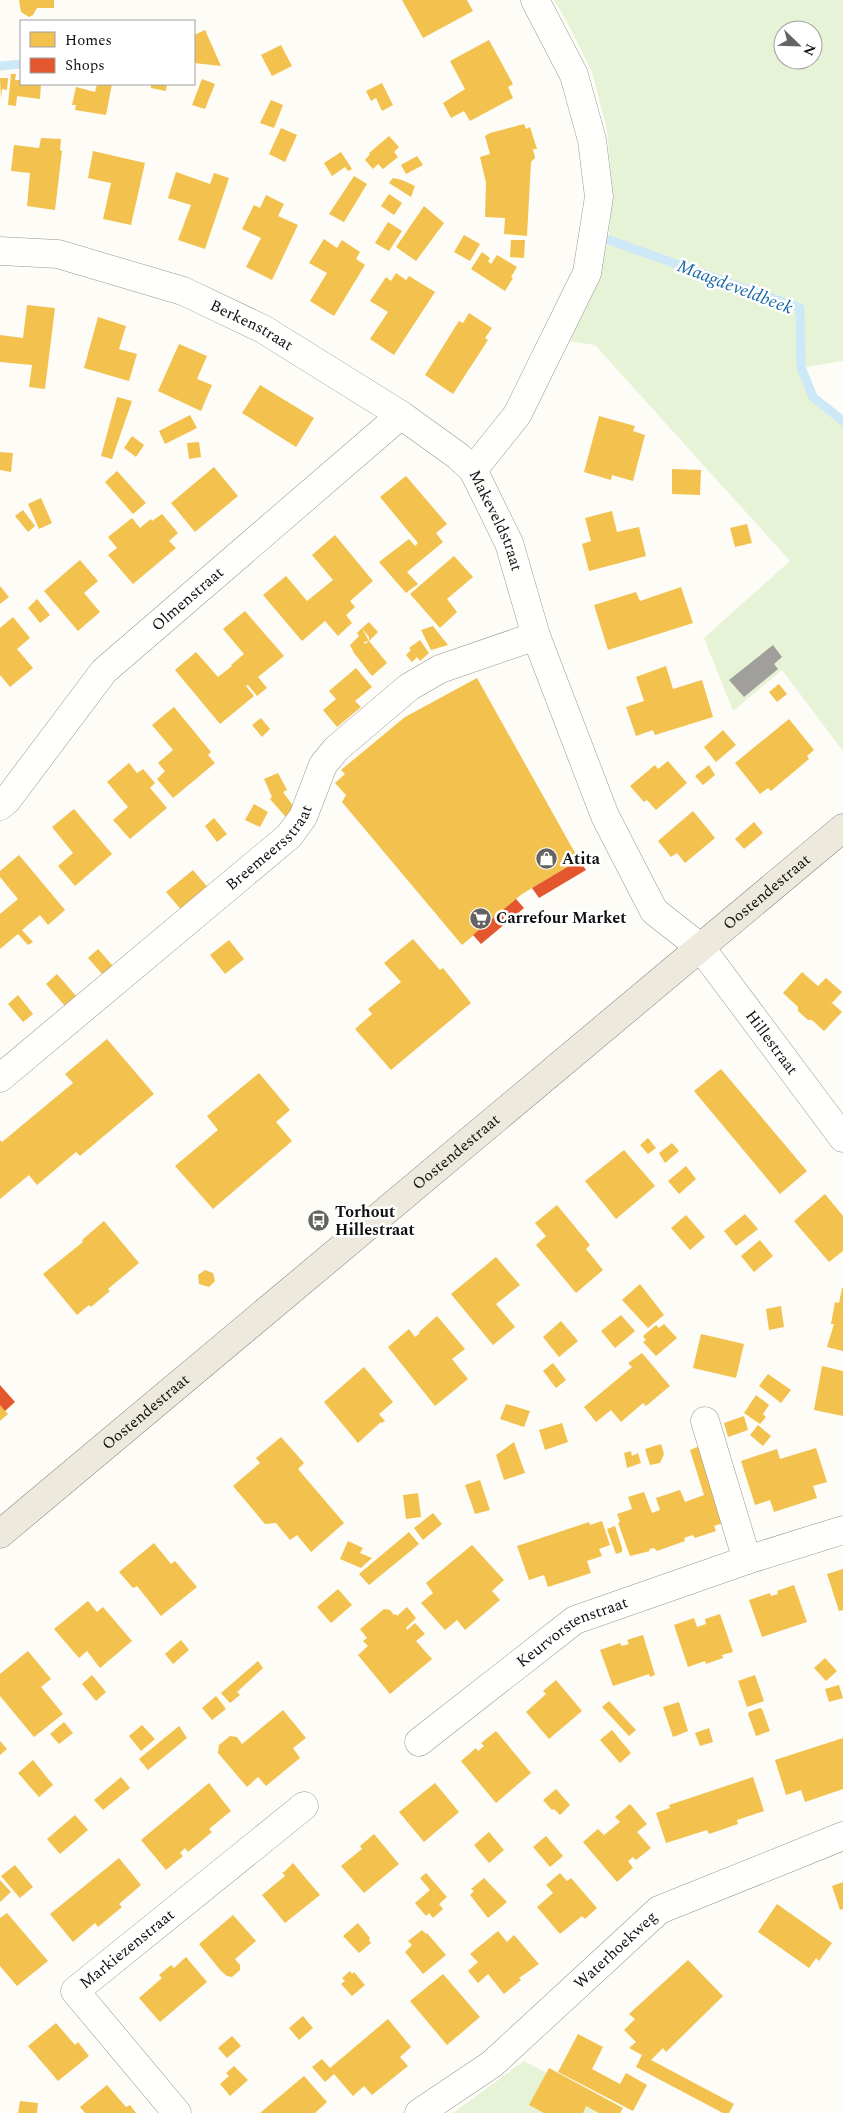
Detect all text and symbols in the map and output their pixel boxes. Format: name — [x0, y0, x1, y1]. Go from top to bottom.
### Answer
legend — [20, 20, 195, 85]
north arrow — [773, 20, 823, 70]
text: Homes — [65, 29, 112, 52]
text: N — [798, 41, 821, 59]
text: Shops — [65, 54, 105, 77]
water label: Maagdeveldbeek — [673, 253, 797, 322]
street label: Berkenstraat — [206, 294, 298, 357]
street label: Makeveldstraat — [463, 466, 529, 574]
street label: Olmenstraat — [146, 561, 229, 637]
street label: Breemeersstraat — [220, 801, 319, 896]
shop icon: Atita — [534, 847, 558, 871]
place label: Atita — [562, 847, 601, 871]
street label: Oostendestraat — [717, 848, 816, 936]
supermarket icon: Carrefour Market — [468, 906, 492, 930]
place label: Carrefour Market — [496, 906, 626, 930]
street label: Hillestraat — [739, 1005, 804, 1080]
street label: Oostendestraat — [407, 1108, 506, 1196]
place label: Torhout Hillestraat — [335, 1200, 415, 1242]
bus stop icon: Torhout Hillestraat — [307, 1209, 331, 1233]
street label: Oostendestraat — [96, 1368, 195, 1456]
street label: Keurvorstenstraat — [511, 1590, 632, 1673]
street label: Markiezenstraat — [74, 1903, 180, 1995]
street label: Waterhoekweg — [568, 1905, 663, 1995]

